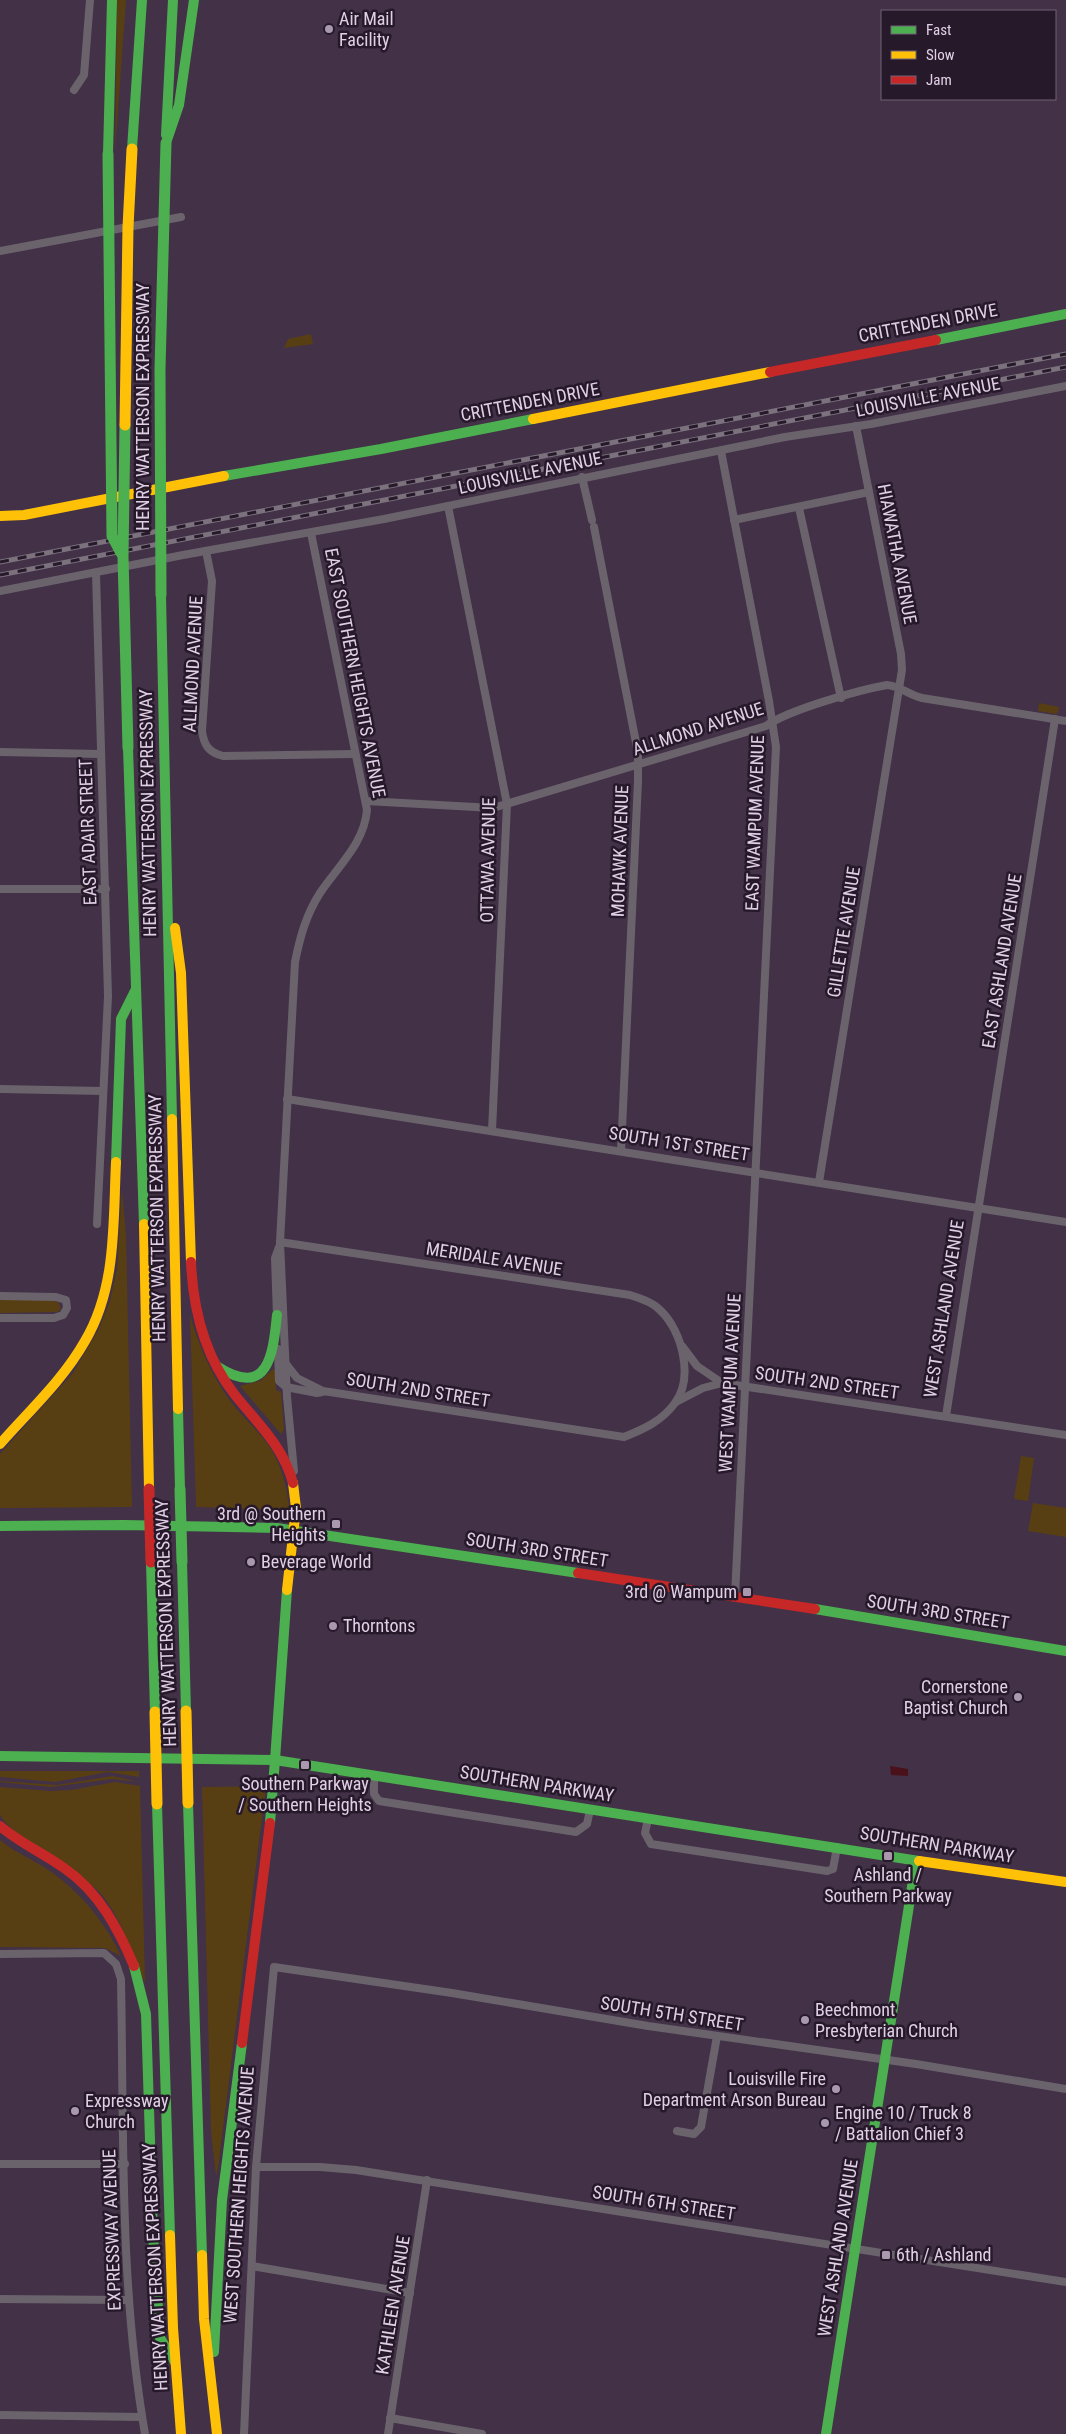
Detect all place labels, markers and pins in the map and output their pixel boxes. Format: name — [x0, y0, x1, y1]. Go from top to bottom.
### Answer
place label: Air Mail Facility — [339, 8, 394, 50]
marker: Air Mail Facility — [323, 23, 335, 35]
place label: 3rd @ Southern Heights — [217, 1503, 326, 1545]
marker: 3rd @ Southern Heights — [330, 1518, 342, 1530]
place label: Beverage World — [261, 1551, 371, 1572]
marker: Beverage World — [245, 1556, 257, 1568]
place label: 3rd @ Wampum — [625, 1581, 737, 1602]
marker: 3rd @ Wampum — [741, 1586, 753, 1598]
place label: Thorntons — [343, 1615, 415, 1636]
marker: Thorntons — [327, 1620, 339, 1632]
place label: Cornerstone Baptist Church — [904, 1676, 1008, 1718]
marker: Cornerstone Baptist Church — [1012, 1691, 1024, 1703]
marker: Southern Parkway / Southern Heights — [299, 1759, 311, 1771]
place label: Southern Parkway / Southern Heights — [238, 1773, 372, 1815]
marker: Ashland / Southern Parkway — [882, 1850, 894, 1862]
place label: Ashland / Southern Parkway — [824, 1864, 952, 1906]
place label: Beechmont Presbyterian Church — [815, 1999, 958, 2041]
marker: Beechmont Presbyterian Church — [799, 2014, 811, 2026]
place label: Louisville Fire Department Arson Bureau — [643, 2068, 826, 2110]
marker: Louisville Fire Department Arson Bureau — [830, 2083, 842, 2095]
place label: Expressway Church — [85, 2090, 169, 2132]
place label: Engine 10 / Truck 8 / Battalion Chief 3 — [835, 2102, 972, 2144]
marker: Expressway Church — [69, 2105, 81, 2117]
marker: Engine 10 / Truck 8 / Battalion Chief 3 — [819, 2117, 831, 2129]
place label: 6th / Ashland — [896, 2244, 992, 2265]
marker: 6th / Ashland — [880, 2249, 892, 2261]

